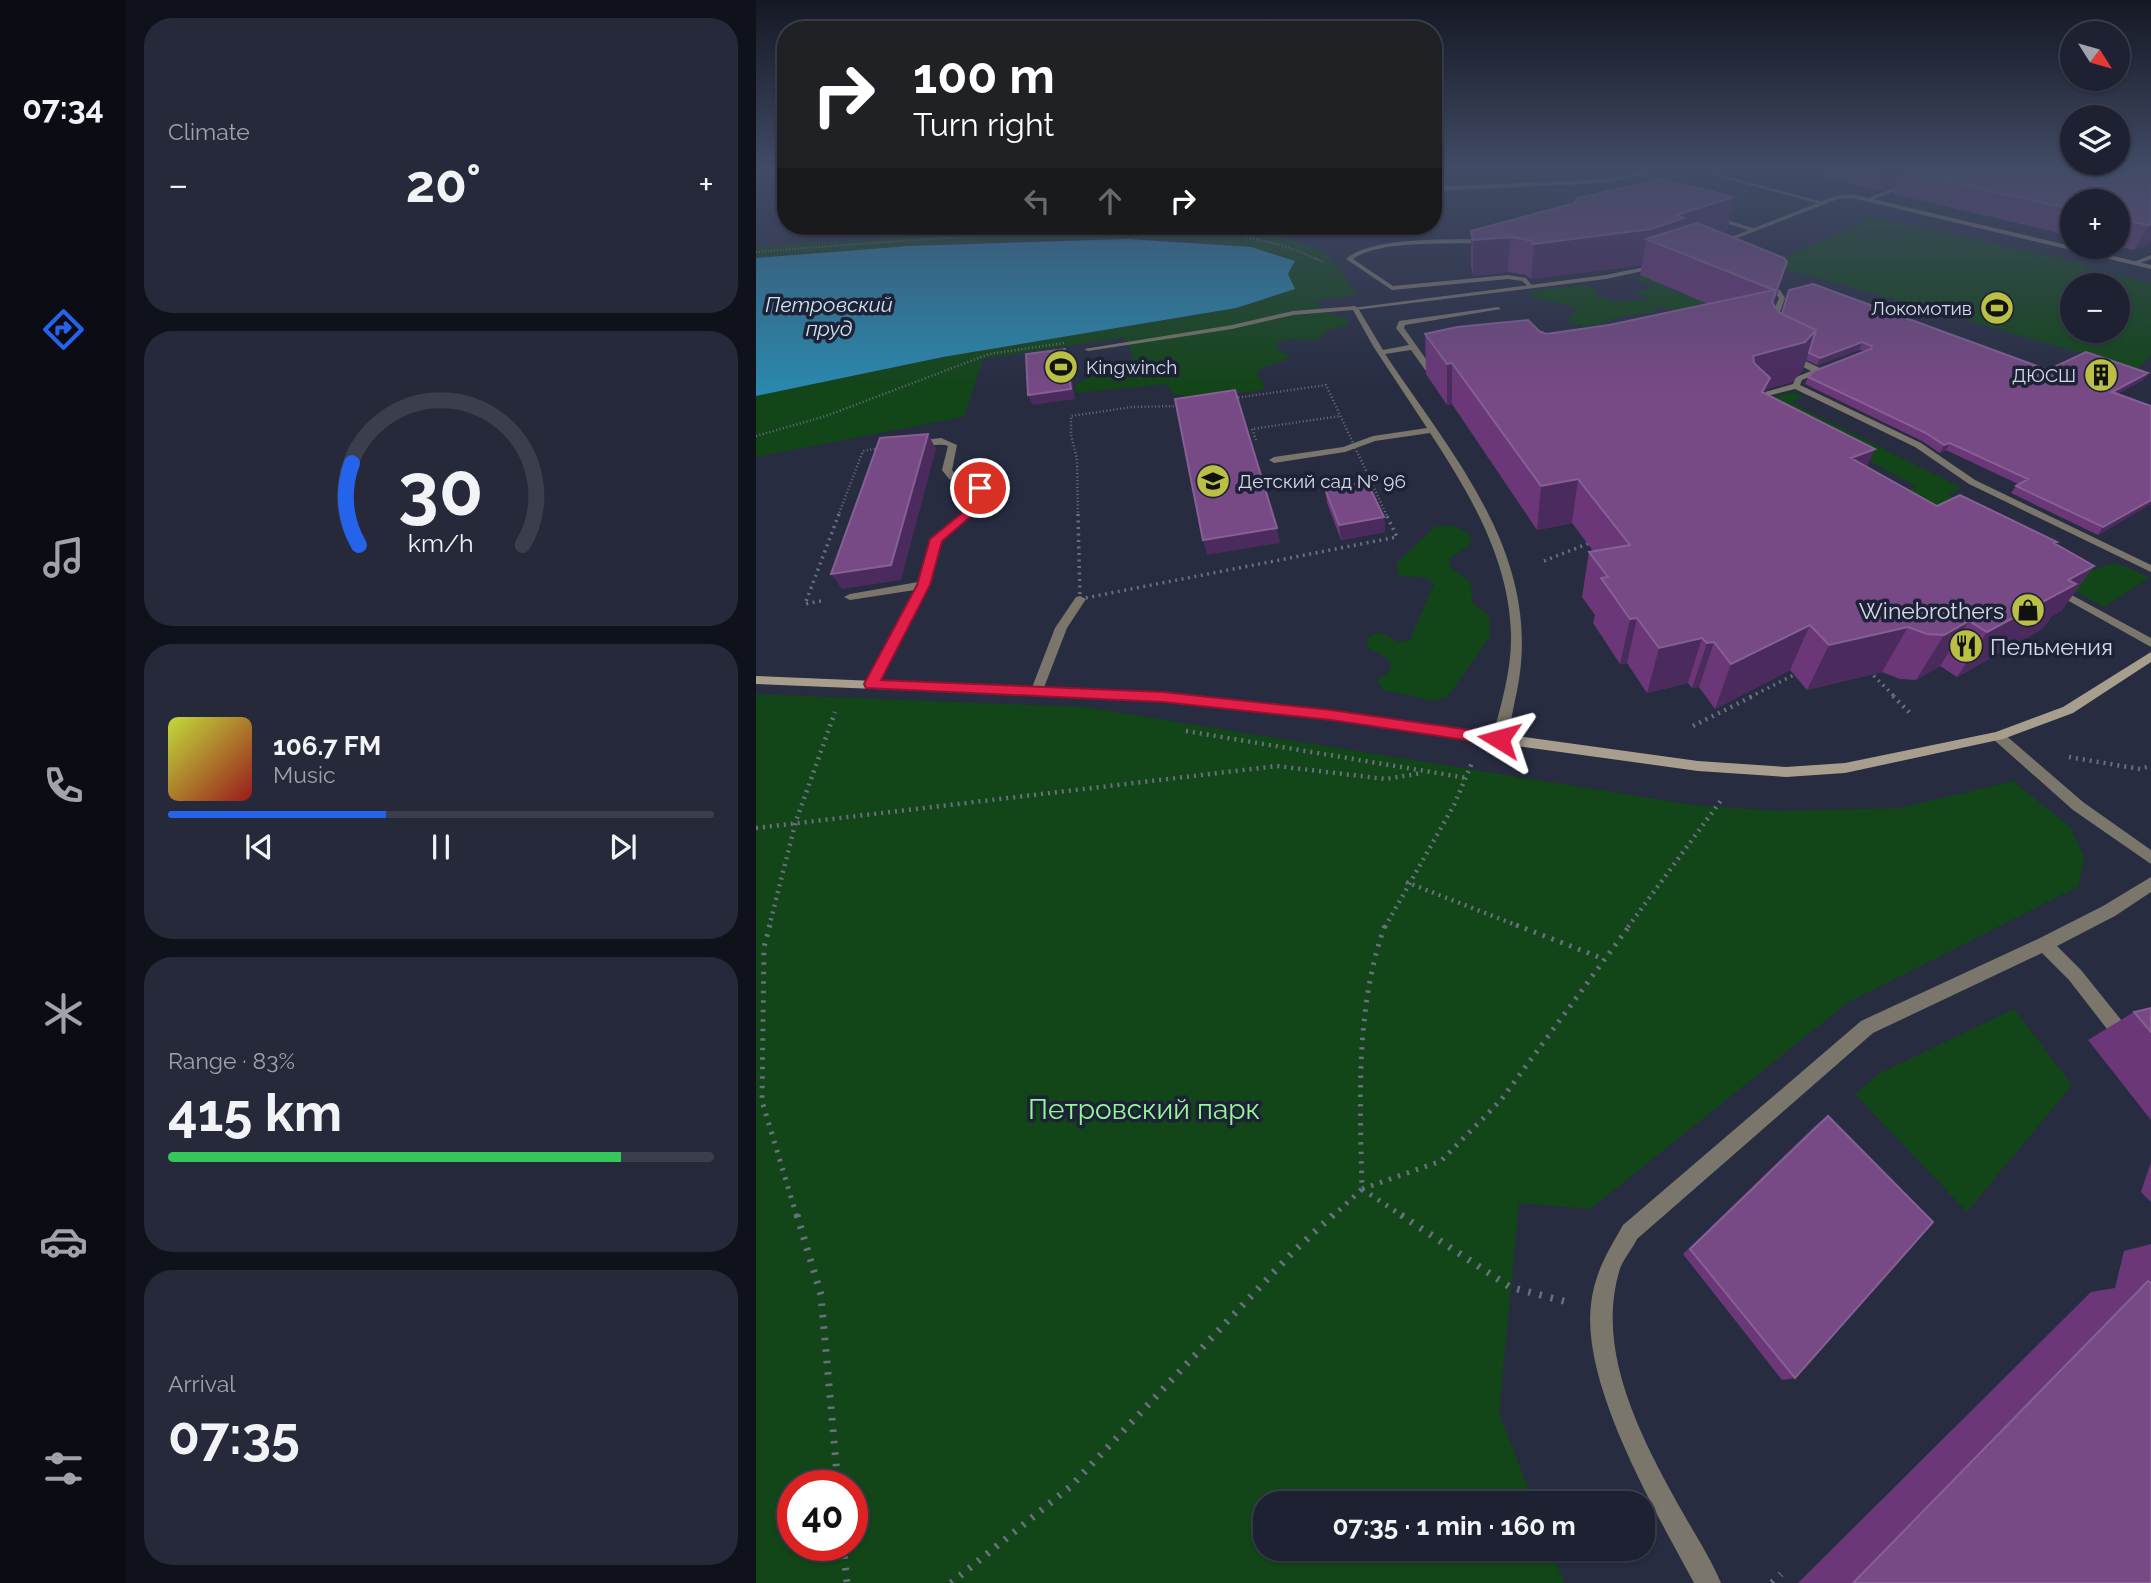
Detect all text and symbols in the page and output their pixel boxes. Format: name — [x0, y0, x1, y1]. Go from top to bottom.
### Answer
north arrow — [2060, 21, 2130, 91]
map controls — [2060, 21, 2130, 343]
text: 100 m — [913, 47, 1055, 104]
icon: right — [798, 49, 889, 140]
text: 07:34 — [22, 89, 104, 126]
button: layers — [2060, 105, 2130, 175]
text: Turn right — [913, 106, 1054, 143]
text: Climate — [168, 118, 250, 145]
text: 20° — [406, 153, 481, 214]
text: − — [168, 162, 188, 207]
text: + — [698, 162, 714, 207]
icon: left — [1018, 182, 1056, 220]
icon: ahead — [1091, 182, 1129, 220]
icon: right — [1164, 182, 1202, 220]
button: + — [2060, 189, 2130, 259]
button: − — [2060, 273, 2130, 343]
sports icon: Локомотив — [1978, 289, 2016, 327]
water label: Петровский пруд — [765, 292, 893, 341]
place label: Локомотив — [1871, 297, 1972, 319]
icon: directions — [39, 305, 88, 354]
sports icon: Kingwinch — [1042, 348, 1080, 386]
place label: Kingwinch — [1086, 356, 1177, 378]
building icon: ДЮСШ — [2082, 356, 2120, 394]
place label: ДЮСШ — [2012, 364, 2076, 386]
text: 30 — [398, 447, 484, 532]
pin — [950, 458, 1010, 518]
school or university icon: Детский сад № 96 — [1194, 462, 1232, 500]
icon: arrive — [961, 469, 999, 507]
place label: Детский сад № 96 — [1238, 470, 1406, 492]
text: km/h — [408, 527, 474, 557]
icon: music — [39, 533, 88, 582]
shop icon: Winebrothers — [2009, 591, 2047, 629]
place label: Winebrothers — [1859, 597, 2004, 624]
restaurant icon: Пельмения — [1947, 627, 1985, 665]
place label: Пельмения — [1990, 633, 2113, 660]
position arrow — [1462, 702, 1536, 776]
text: 106.7 FM — [273, 731, 381, 761]
icon: phone — [39, 761, 88, 810]
text: Music — [273, 761, 336, 788]
icon: previous — [240, 828, 278, 866]
icon: pause — [422, 828, 460, 866]
icon: next — [604, 828, 642, 866]
icon: climate — [39, 989, 88, 1038]
text: Range · 83% — [168, 1047, 295, 1074]
text: 415 km — [168, 1082, 342, 1143]
park label: Петровский парк — [1028, 1093, 1260, 1126]
icon: car — [39, 1217, 88, 1266]
text: Arrival — [168, 1370, 235, 1397]
text: 07:35 — [168, 1405, 300, 1466]
icon: filters — [39, 1444, 88, 1493]
speed limit sign: 40 — [777, 1470, 868, 1561]
text: 07:35 · 1 min · 160 m — [1332, 1511, 1576, 1541]

